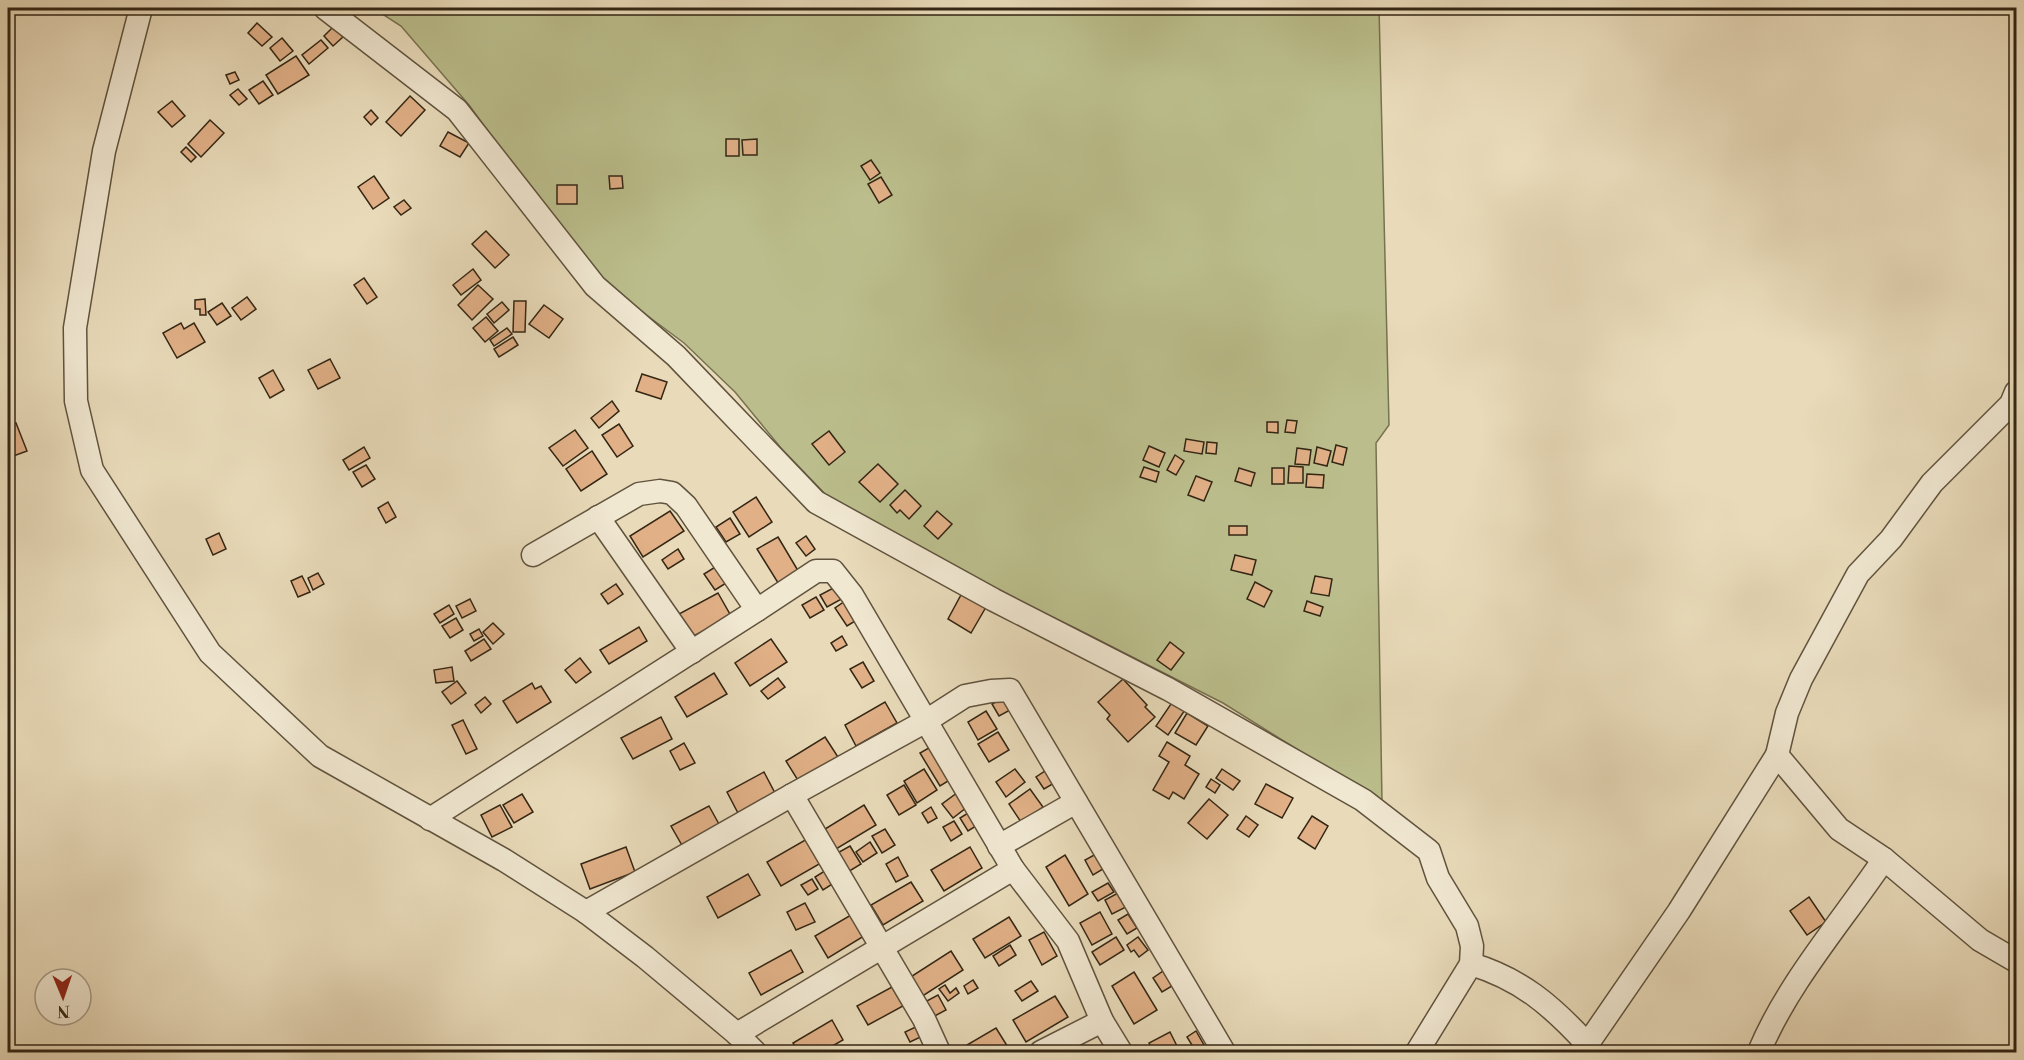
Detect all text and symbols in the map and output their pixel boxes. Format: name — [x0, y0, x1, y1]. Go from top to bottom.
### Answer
north arrow — [33, 967, 93, 1027]
text: N — [56, 1001, 70, 1021]

